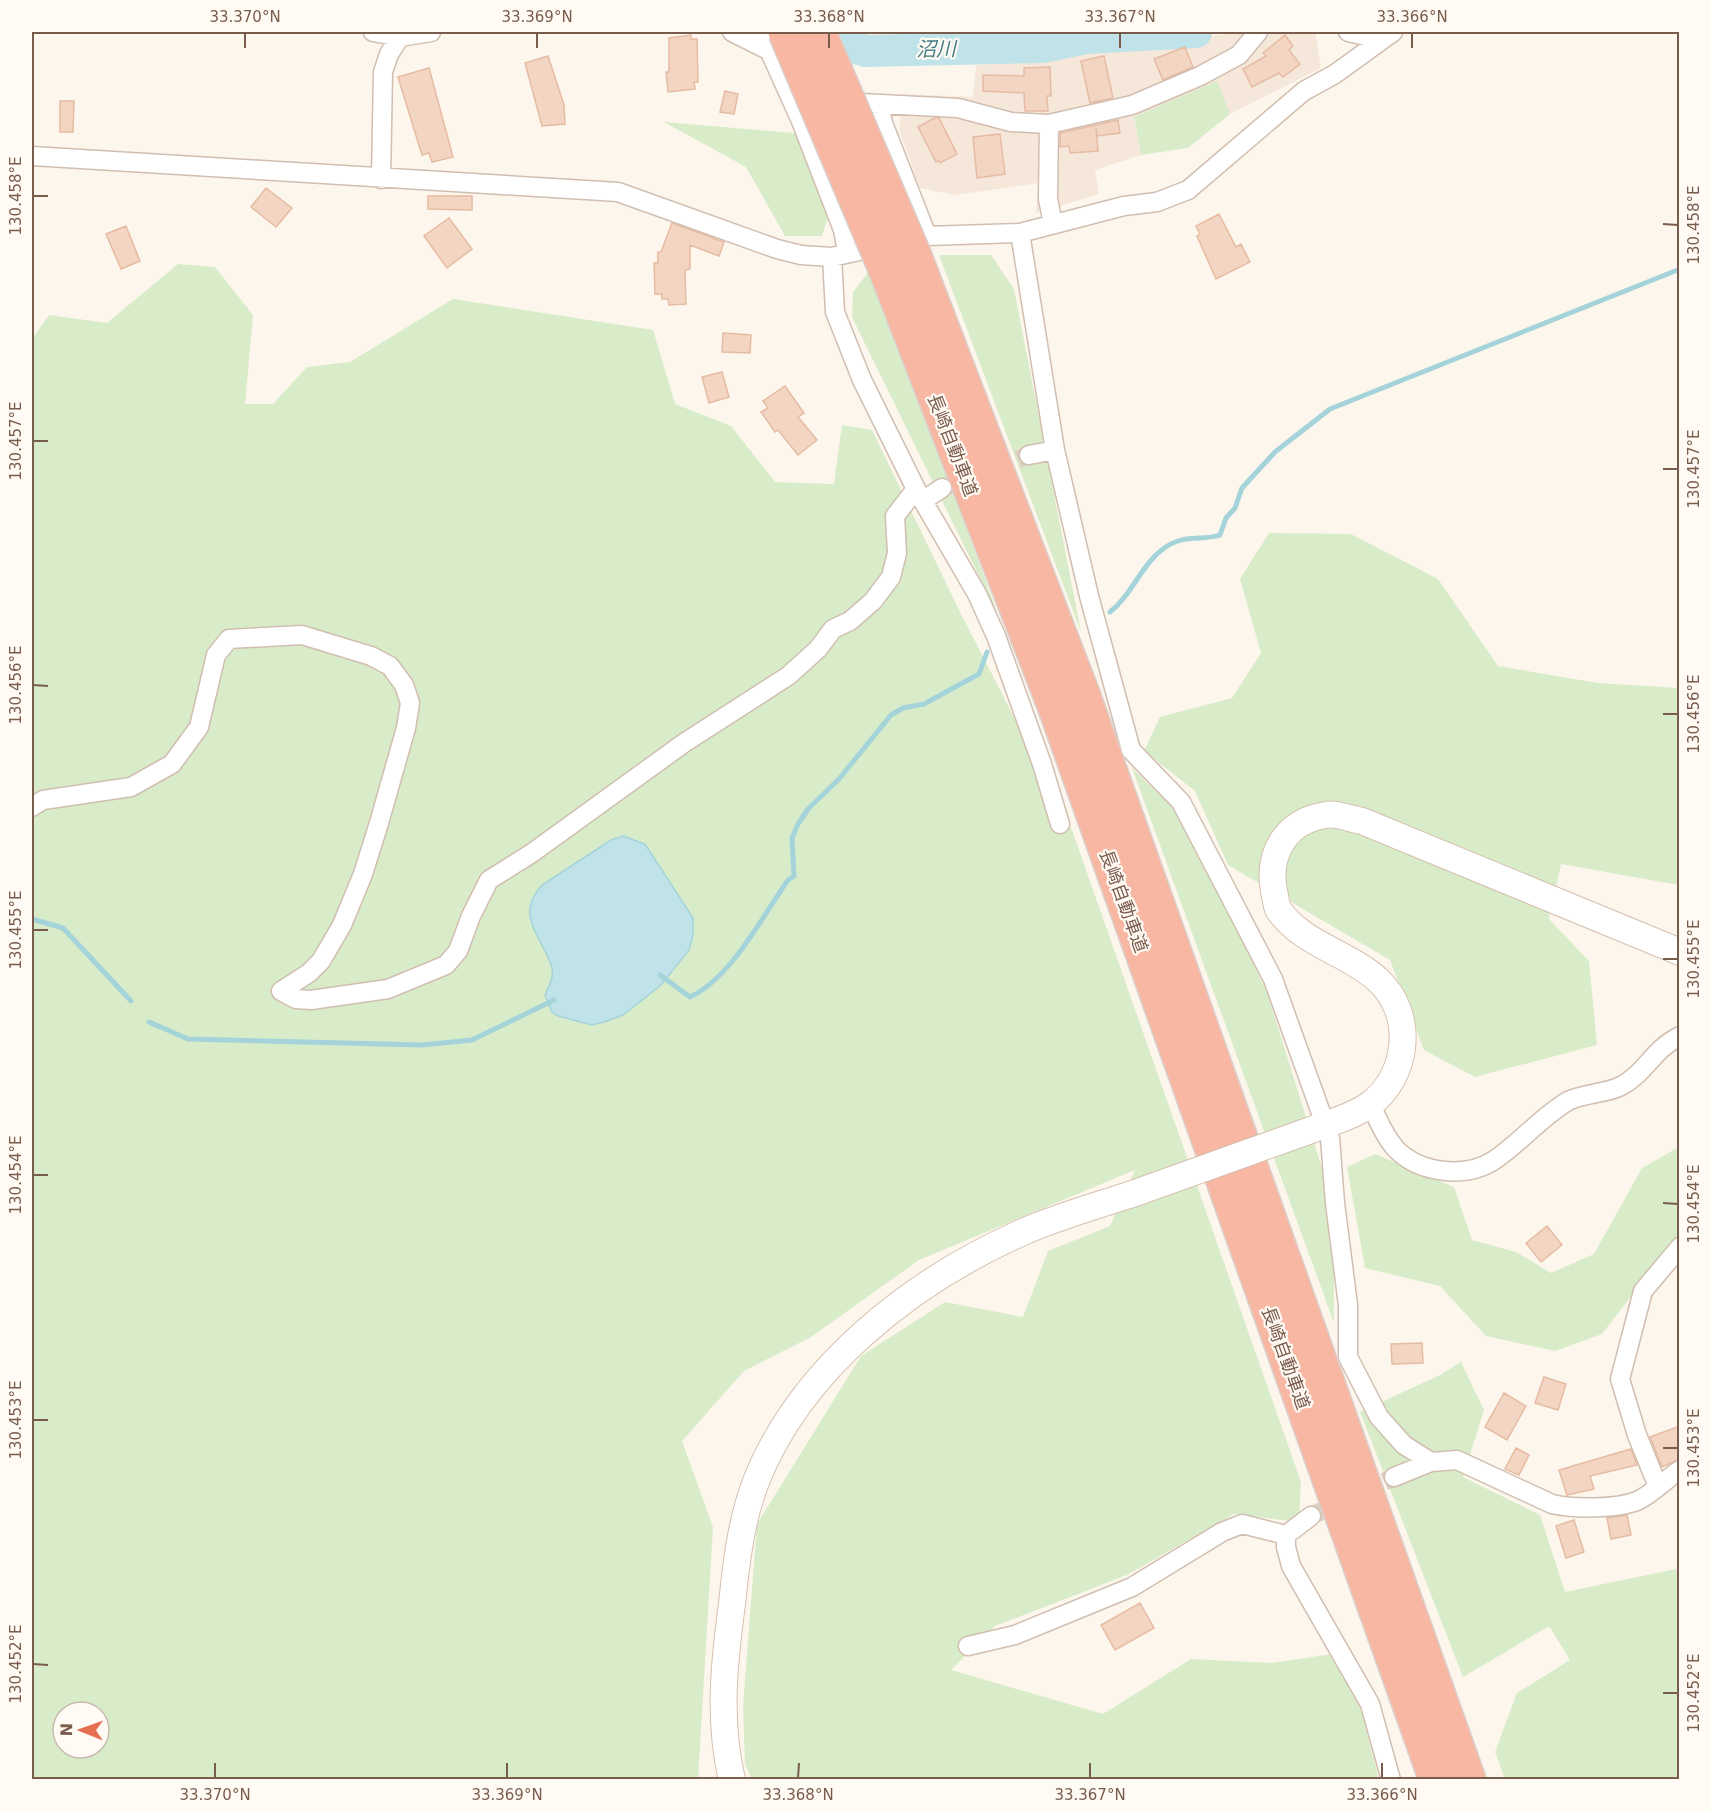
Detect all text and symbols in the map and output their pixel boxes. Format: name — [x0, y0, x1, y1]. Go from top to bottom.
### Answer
text: 33.370°N — [209, 8, 281, 26]
text: 33.369°N — [501, 8, 573, 26]
text: 33.368°N — [793, 8, 865, 26]
text: 33.367°N — [1084, 8, 1156, 26]
text: 33.366°N — [1376, 8, 1448, 26]
water label: 沼川 — [916, 37, 958, 61]
text: 130.458°E — [7, 156, 25, 236]
text: 130.458°E — [1685, 185, 1703, 265]
street label: 長崎自動車道 — [924, 391, 982, 499]
text: 130.457°E — [7, 401, 25, 481]
text: 130.457°E — [1685, 429, 1703, 509]
text: 130.456°E — [7, 645, 25, 725]
text: 130.456°E — [1685, 674, 1703, 754]
street label: 長崎自動車道 — [1096, 847, 1152, 955]
text: 130.455°E — [7, 890, 25, 970]
text: 130.455°E — [1685, 919, 1703, 999]
text: 130.454°E — [7, 1135, 25, 1215]
text: 130.454°E — [1685, 1164, 1703, 1244]
street label: 長崎自動車道 — [1258, 1304, 1314, 1412]
text: 130.453°E — [7, 1380, 25, 1460]
text: 130.453°E — [1685, 1408, 1703, 1488]
text: 130.452°E — [7, 1624, 25, 1704]
text: 130.452°E — [1685, 1653, 1703, 1733]
north arrow — [51, 1700, 111, 1760]
text: N — [57, 1723, 76, 1737]
text: 33.370°N — [179, 1786, 251, 1804]
text: 33.369°N — [471, 1786, 543, 1804]
text: 33.368°N — [762, 1786, 834, 1804]
text: 33.367°N — [1054, 1786, 1126, 1804]
text: 33.366°N — [1346, 1786, 1418, 1804]

